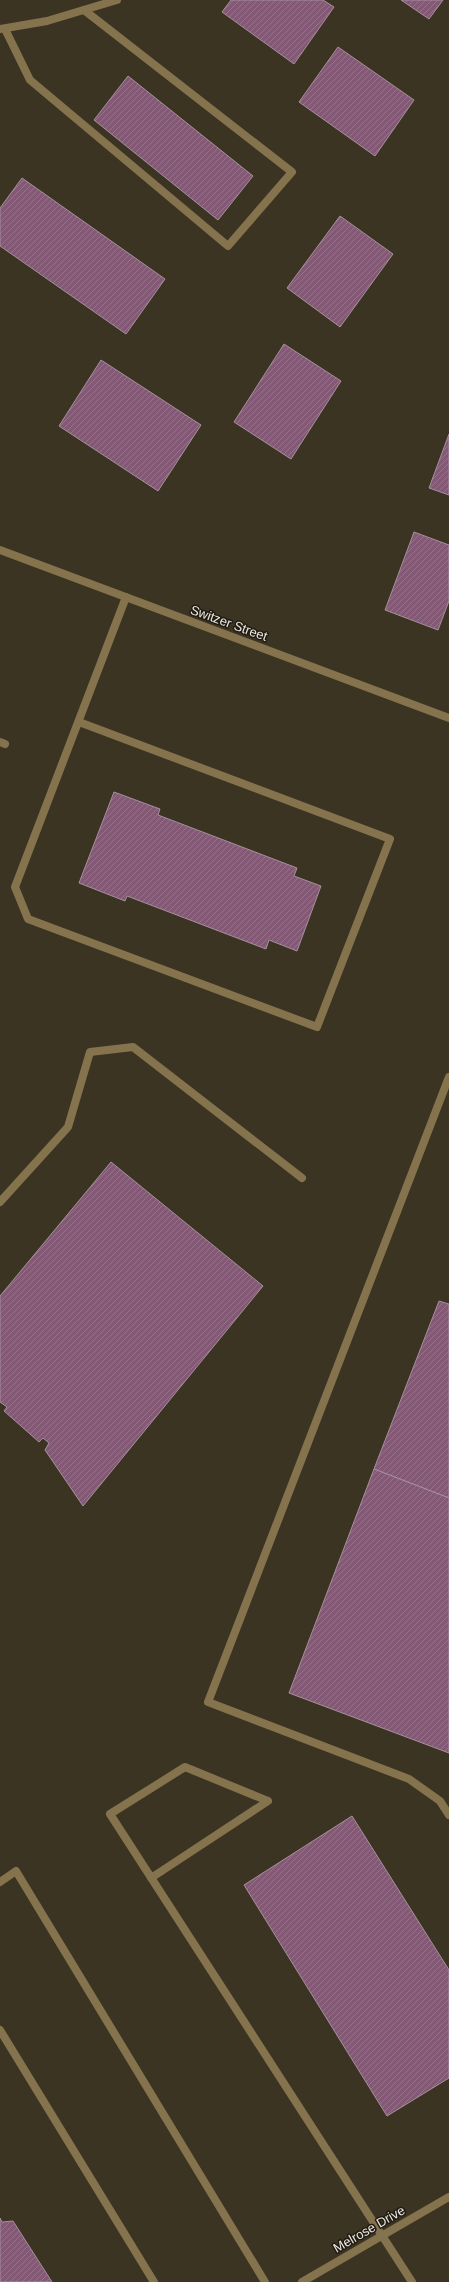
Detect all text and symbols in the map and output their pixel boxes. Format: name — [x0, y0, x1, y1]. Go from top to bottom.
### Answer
street label: Switzer Street — [188, 602, 270, 644]
street label: Melrose Drive — [331, 2202, 407, 2256]

